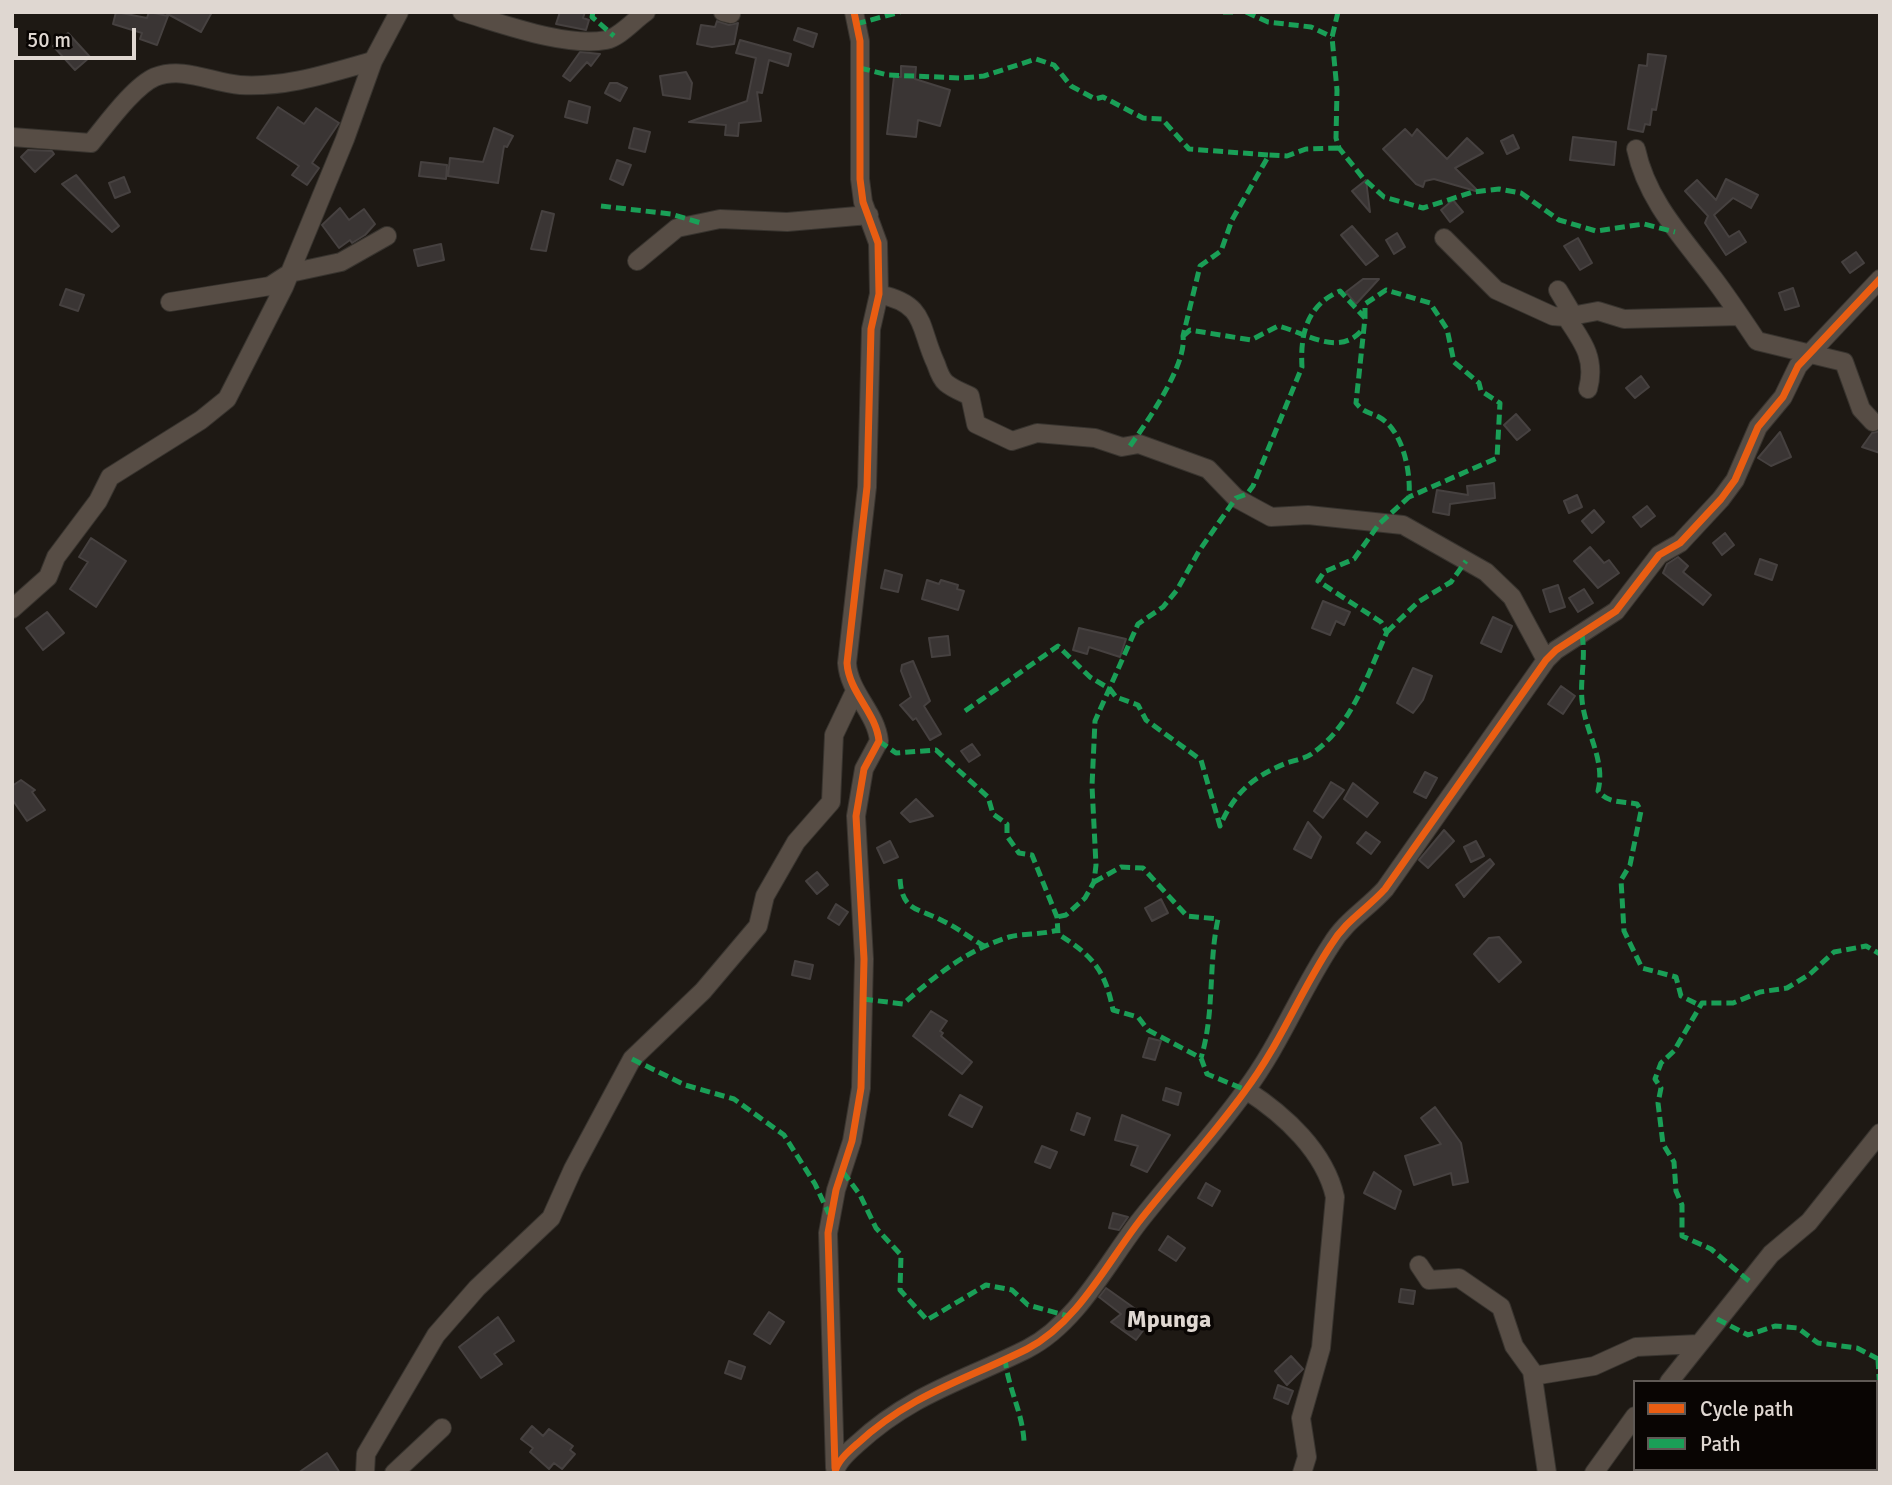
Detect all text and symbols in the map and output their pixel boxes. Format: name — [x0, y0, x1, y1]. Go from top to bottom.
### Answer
scale bar — [18, 14, 140, 58]
text: 50 m — [27, 27, 71, 53]
district label: Mpunga — [1127, 1307, 1211, 1335]
legend — [1633, 1380, 1878, 1471]
text: Cycle path — [1700, 1396, 1794, 1422]
text: Path — [1700, 1431, 1741, 1457]

